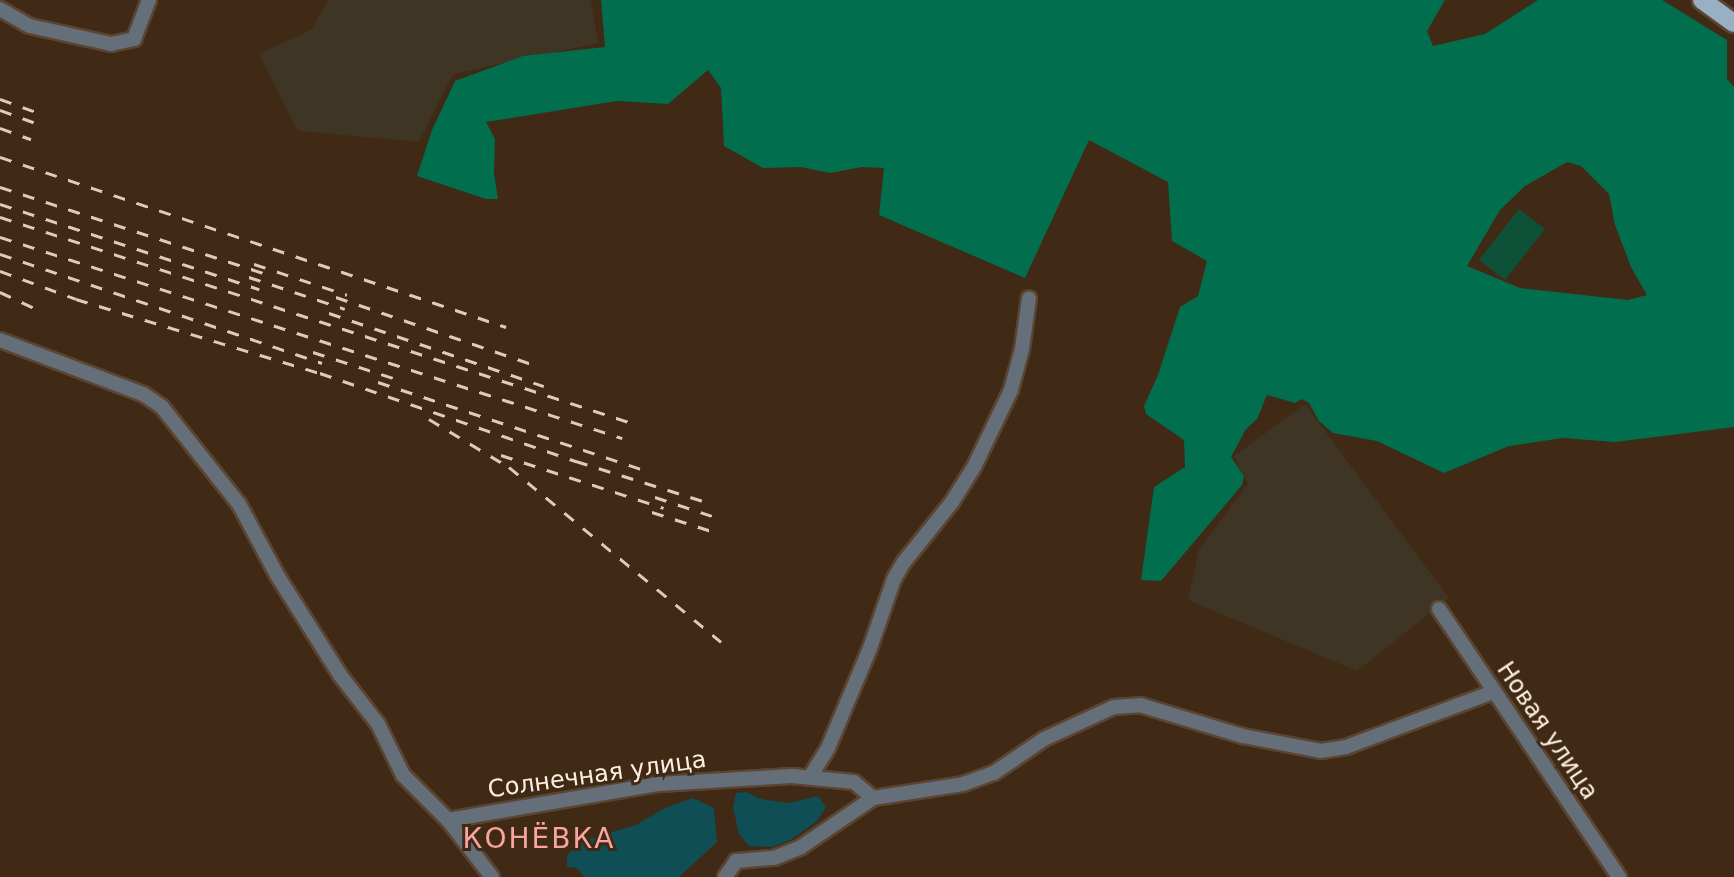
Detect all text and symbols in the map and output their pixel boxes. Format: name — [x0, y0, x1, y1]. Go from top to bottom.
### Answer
street label: Новая улица — [1490, 657, 1604, 805]
street label: Солнечная улица — [486, 745, 708, 805]
district label: КОНЁВКА — [463, 822, 615, 856]

